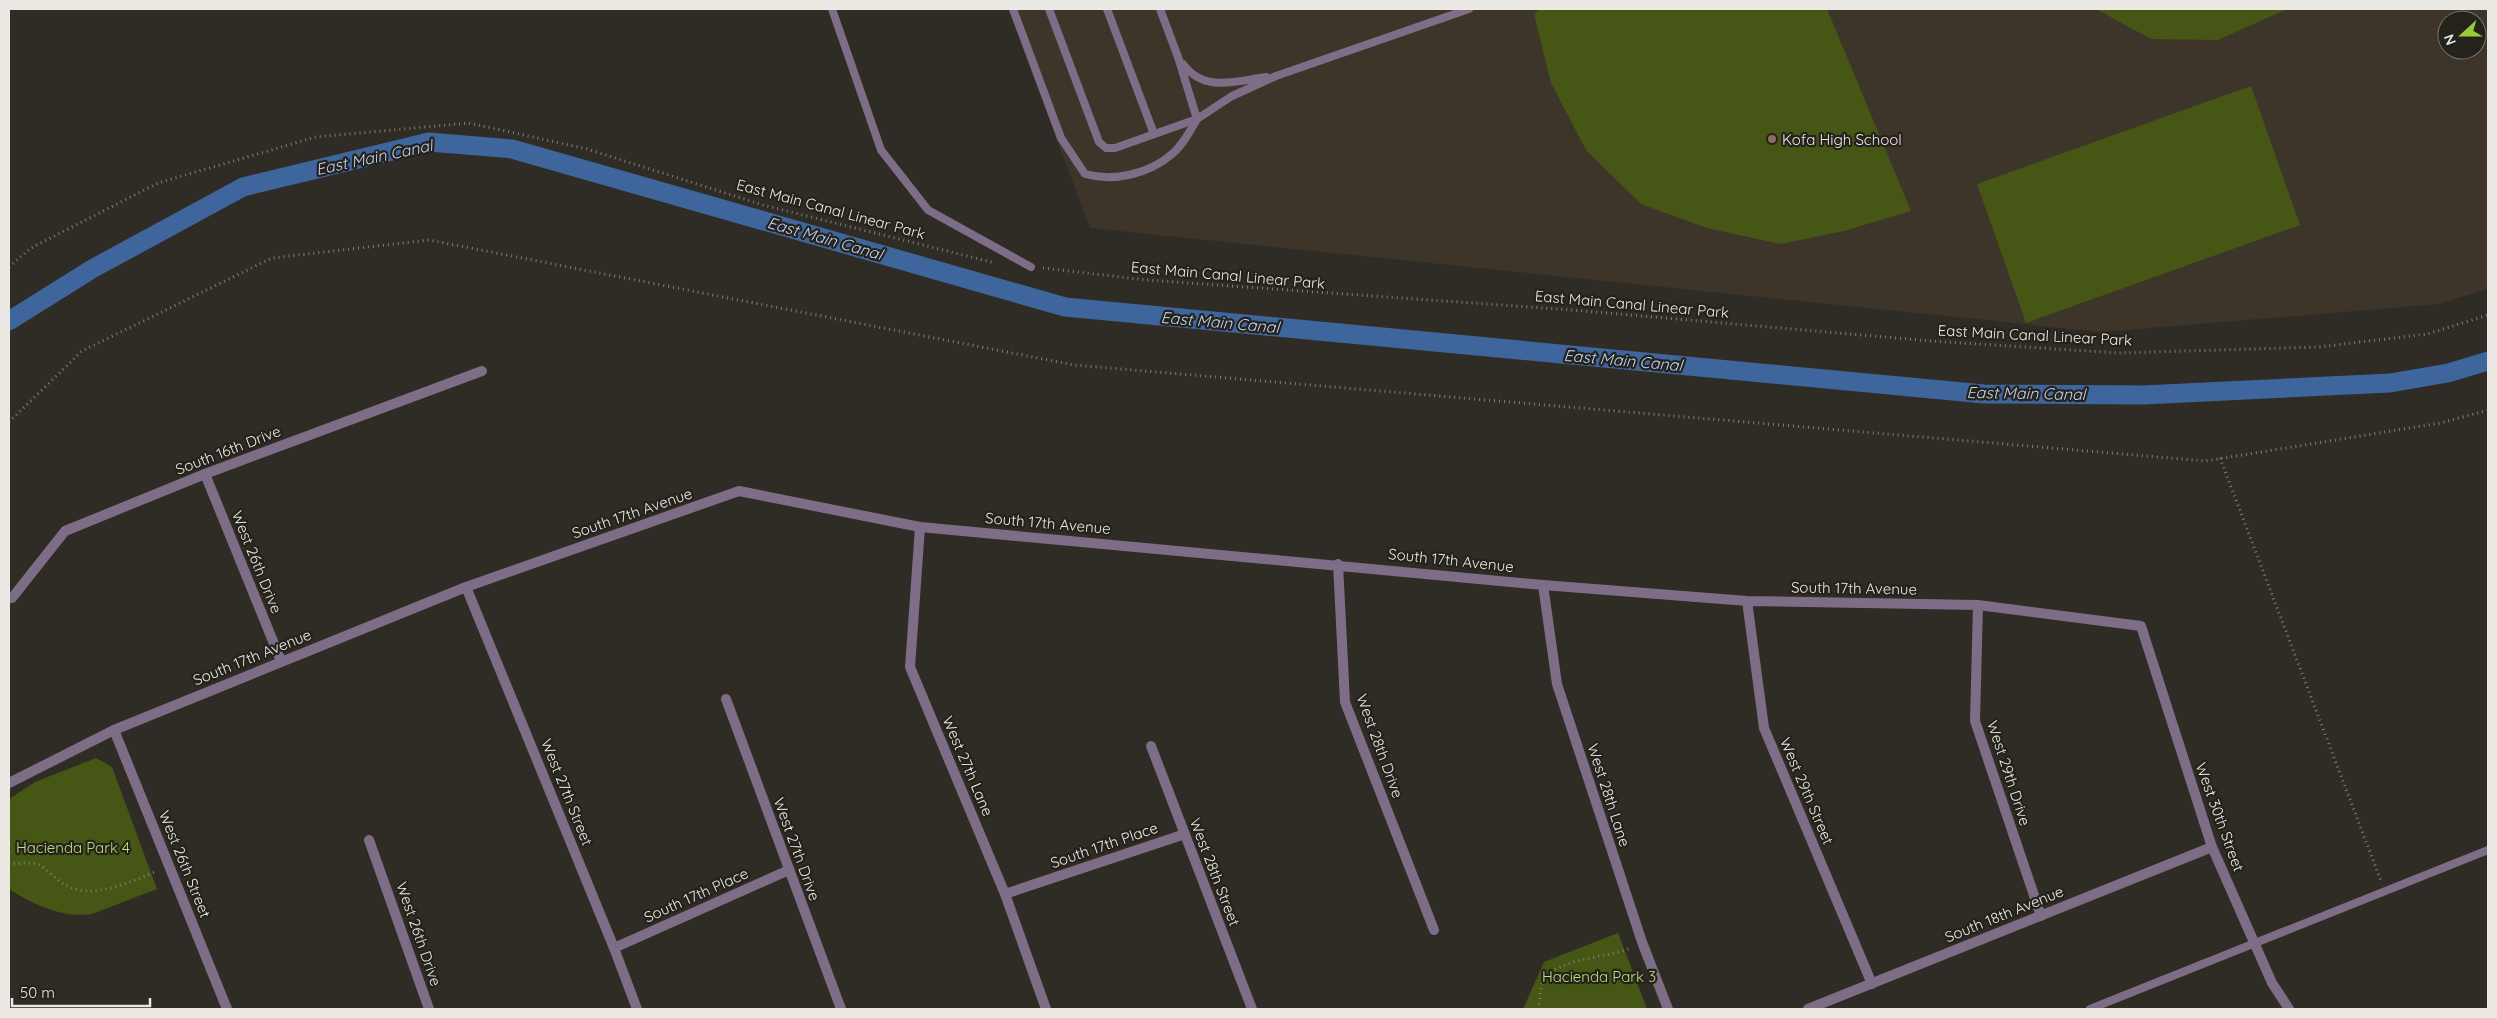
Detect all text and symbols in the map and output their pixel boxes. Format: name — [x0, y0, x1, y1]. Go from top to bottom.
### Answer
north arrow — [2437, 10, 2487, 60]
text: N — [2440, 32, 2460, 48]
place label: Kofa High School — [1782, 130, 1902, 149]
marker: Kofa High School — [1766, 133, 1778, 145]
water label: East Main Canal — [314, 134, 436, 179]
street label: East Main Canal Linear Park — [735, 175, 927, 243]
water label: East Main Canal — [765, 212, 885, 264]
street label: East Main Canal Linear Park — [1130, 257, 1326, 293]
street label: East Main Canal Linear Park — [1534, 286, 1730, 322]
water label: East Main Canal — [1160, 307, 1282, 337]
street label: East Main Canal Linear Park — [1937, 320, 2133, 350]
water label: East Main Canal — [1563, 345, 1685, 375]
water label: East Main Canal — [1966, 382, 2088, 404]
street label: South 16th Drive — [173, 421, 283, 479]
street label: South 17th Avenue — [569, 484, 695, 542]
street label: West 26th Drive — [228, 508, 286, 616]
street label: South 17th Avenue — [984, 508, 1112, 538]
street label: South 17th Avenue — [1387, 544, 1515, 576]
street label: South 17th Avenue — [1791, 577, 1917, 599]
street label: South 17th Avenue — [190, 625, 314, 689]
street label: West 28th Drive — [1352, 691, 1408, 801]
street label: West 27th Lane — [938, 713, 998, 819]
street label: West 29th Drive — [1983, 718, 2035, 828]
street label: West 29th Street — [1776, 735, 1838, 847]
street label: West 27th Street — [537, 736, 597, 848]
street label: West 28th Lane — [1583, 741, 1635, 849]
street label: West 30th Street — [2192, 760, 2248, 874]
street label: West 27th Drive — [770, 795, 824, 903]
street label: West 26th Street — [155, 808, 215, 920]
street label: West 28th Street — [1186, 815, 1244, 929]
street label: South 17th Place — [1048, 818, 1160, 872]
park label: Hacienda Park 4 — [16, 838, 130, 857]
street label: South 17th Place — [641, 863, 751, 927]
street label: West 26th Drive — [392, 879, 446, 989]
street label: South 18th Avenue — [1942, 882, 2066, 946]
park label: Hacienda Park 3 — [1542, 967, 1656, 986]
scale bar — [12, 976, 150, 1008]
text: 50 m — [20, 983, 55, 1002]

